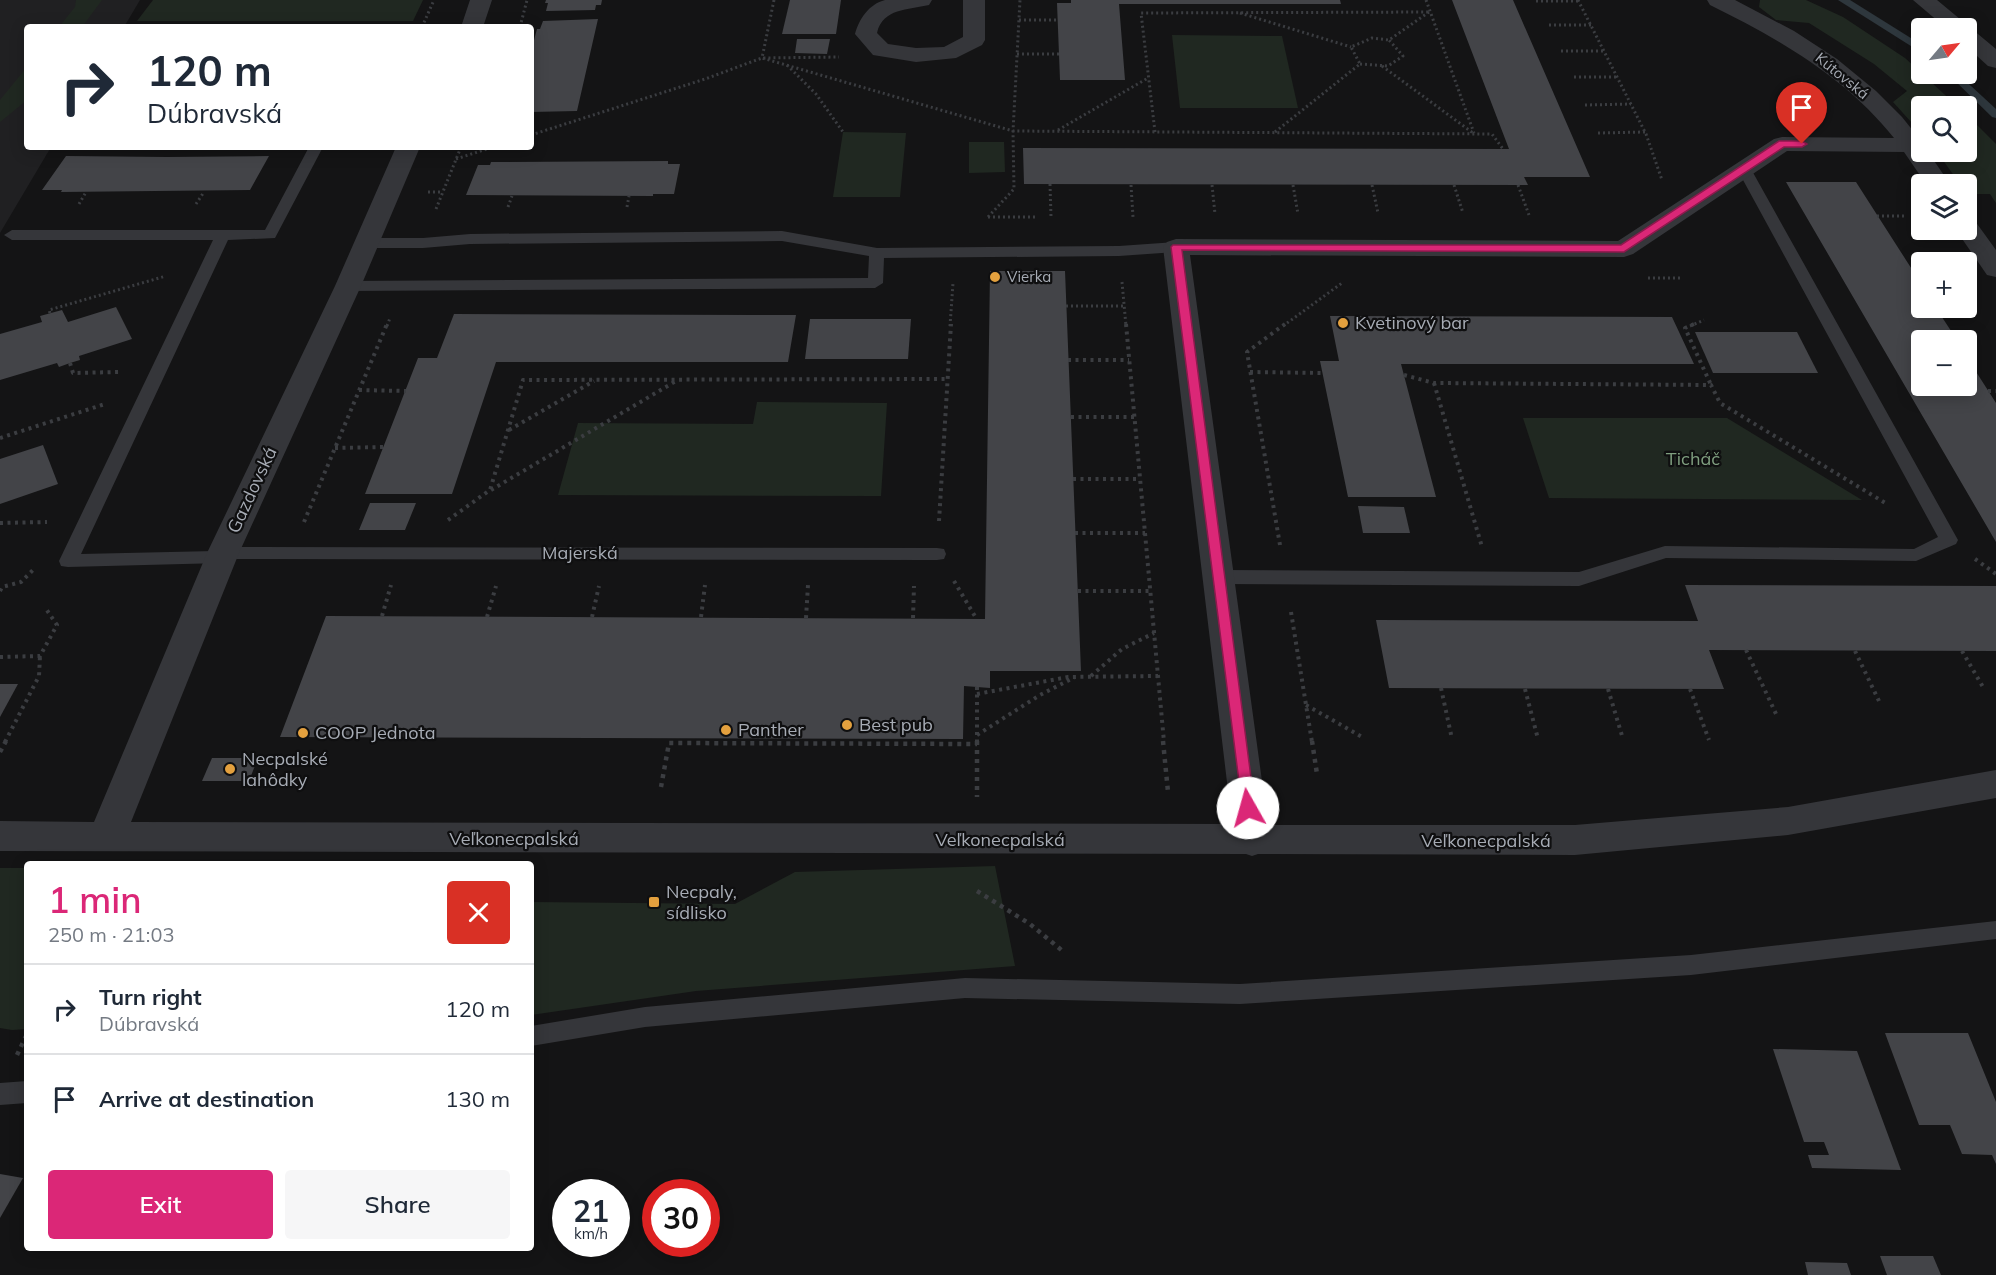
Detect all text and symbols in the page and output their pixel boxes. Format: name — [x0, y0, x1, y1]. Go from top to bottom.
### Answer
north arrow — [1911, 18, 1977, 84]
map controls — [1911, 18, 1977, 396]
text: 120 m — [147, 44, 272, 97]
icon: right — [48, 48, 126, 126]
street label: Kútovská — [1812, 48, 1873, 103]
pin — [1776, 82, 1827, 144]
icon: arrive — [1785, 91, 1818, 124]
text: Dúbravská — [147, 96, 282, 130]
button: search — [1911, 96, 1977, 162]
button: layers — [1911, 174, 1977, 240]
button: + — [1911, 252, 1977, 318]
place label: Vierka — [1007, 267, 1051, 286]
marker: Vierka — [988, 270, 1002, 284]
place label: Kvetinový bar — [1355, 311, 1469, 334]
marker: Kvetinový bar — [1336, 316, 1350, 330]
button: − — [1911, 330, 1977, 396]
street label: Gazdovská — [222, 443, 282, 537]
park label: Ticháč — [1666, 447, 1720, 470]
street label: Majerská — [542, 541, 618, 564]
place label: Best pub — [859, 713, 933, 736]
place label: Panther — [738, 718, 804, 741]
marker: Best pub — [840, 718, 854, 732]
place label: COOP Jednota — [315, 721, 435, 744]
marker: Panther — [719, 723, 733, 737]
marker: COOP Jednota — [296, 726, 310, 740]
place label: Necpalské lahôdky — [242, 747, 328, 791]
marker: Necpalské lahôdky — [223, 762, 237, 776]
position arrow — [1216, 776, 1280, 840]
street label: Veľkonecpalská — [449, 827, 579, 850]
street label: Veľkonecpalská — [935, 828, 1065, 851]
street label: Veľkonecpalská — [1421, 829, 1551, 852]
text: 1 min — [48, 877, 142, 922]
place label: Necpaly, sídlisko — [666, 880, 737, 924]
button: close — [447, 881, 510, 944]
marker: Necpaly, sídlisko — [647, 895, 661, 909]
text: 250 m · 21:03 — [48, 922, 174, 947]
text: Turn right — [99, 983, 202, 1011]
icon: right — [48, 993, 81, 1026]
text: 120 m — [445, 995, 510, 1023]
text: Dúbravská — [99, 1011, 199, 1036]
icon: arrive — [48, 1083, 81, 1116]
text: Arrive at destination — [99, 1085, 314, 1113]
text: 130 m — [445, 1085, 510, 1113]
button: Exit — [48, 1170, 273, 1239]
button: Share — [285, 1170, 510, 1239]
speed limit sign: 30 — [642, 1179, 720, 1257]
text: 21 — [573, 1192, 609, 1230]
text: km/h — [574, 1224, 608, 1243]

